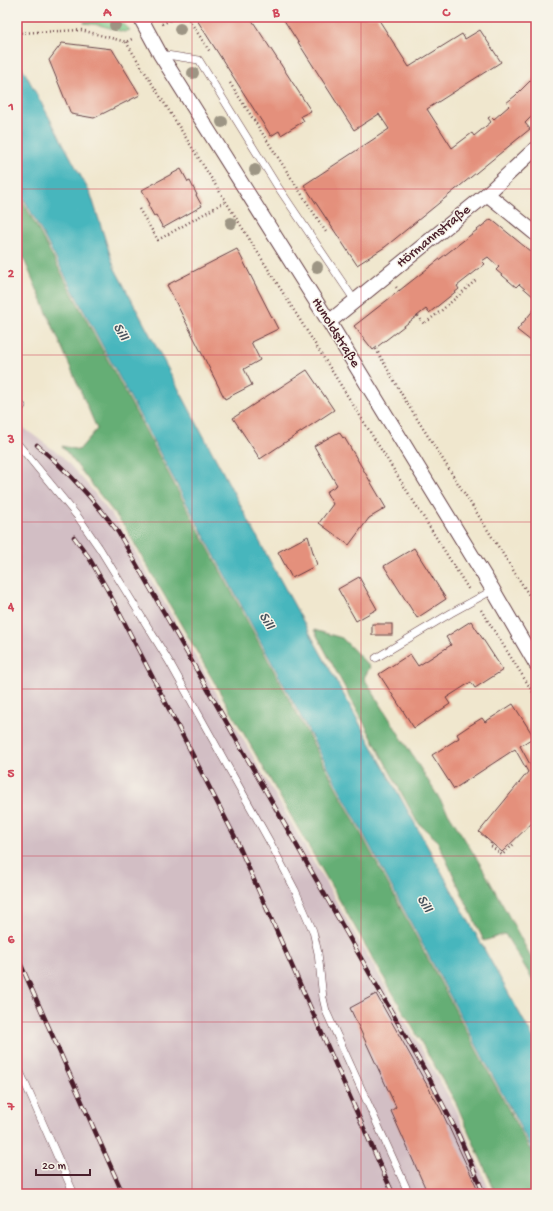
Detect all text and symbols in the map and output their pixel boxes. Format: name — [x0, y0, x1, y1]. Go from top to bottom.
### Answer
text: A — [102, 6, 112, 21]
text: B — [272, 6, 281, 21]
text: C — [441, 6, 451, 21]
text: 1 — [7, 100, 14, 115]
street label: Hörmannstraße — [393, 201, 475, 272]
text: 2 — [8, 267, 15, 282]
street label: Hunoldstraße — [307, 295, 364, 372]
water label: Sill — [108, 320, 133, 345]
text: 3 — [7, 433, 15, 448]
text: 4 — [7, 600, 15, 615]
water label: Sill — [254, 609, 279, 634]
text: 5 — [8, 767, 15, 782]
water label: Sill — [412, 892, 437, 917]
text: 6 — [8, 933, 15, 948]
text: 7 — [7, 1100, 16, 1115]
scale bar — [36, 1151, 90, 1177]
text: 20 m — [42, 1160, 67, 1174]

